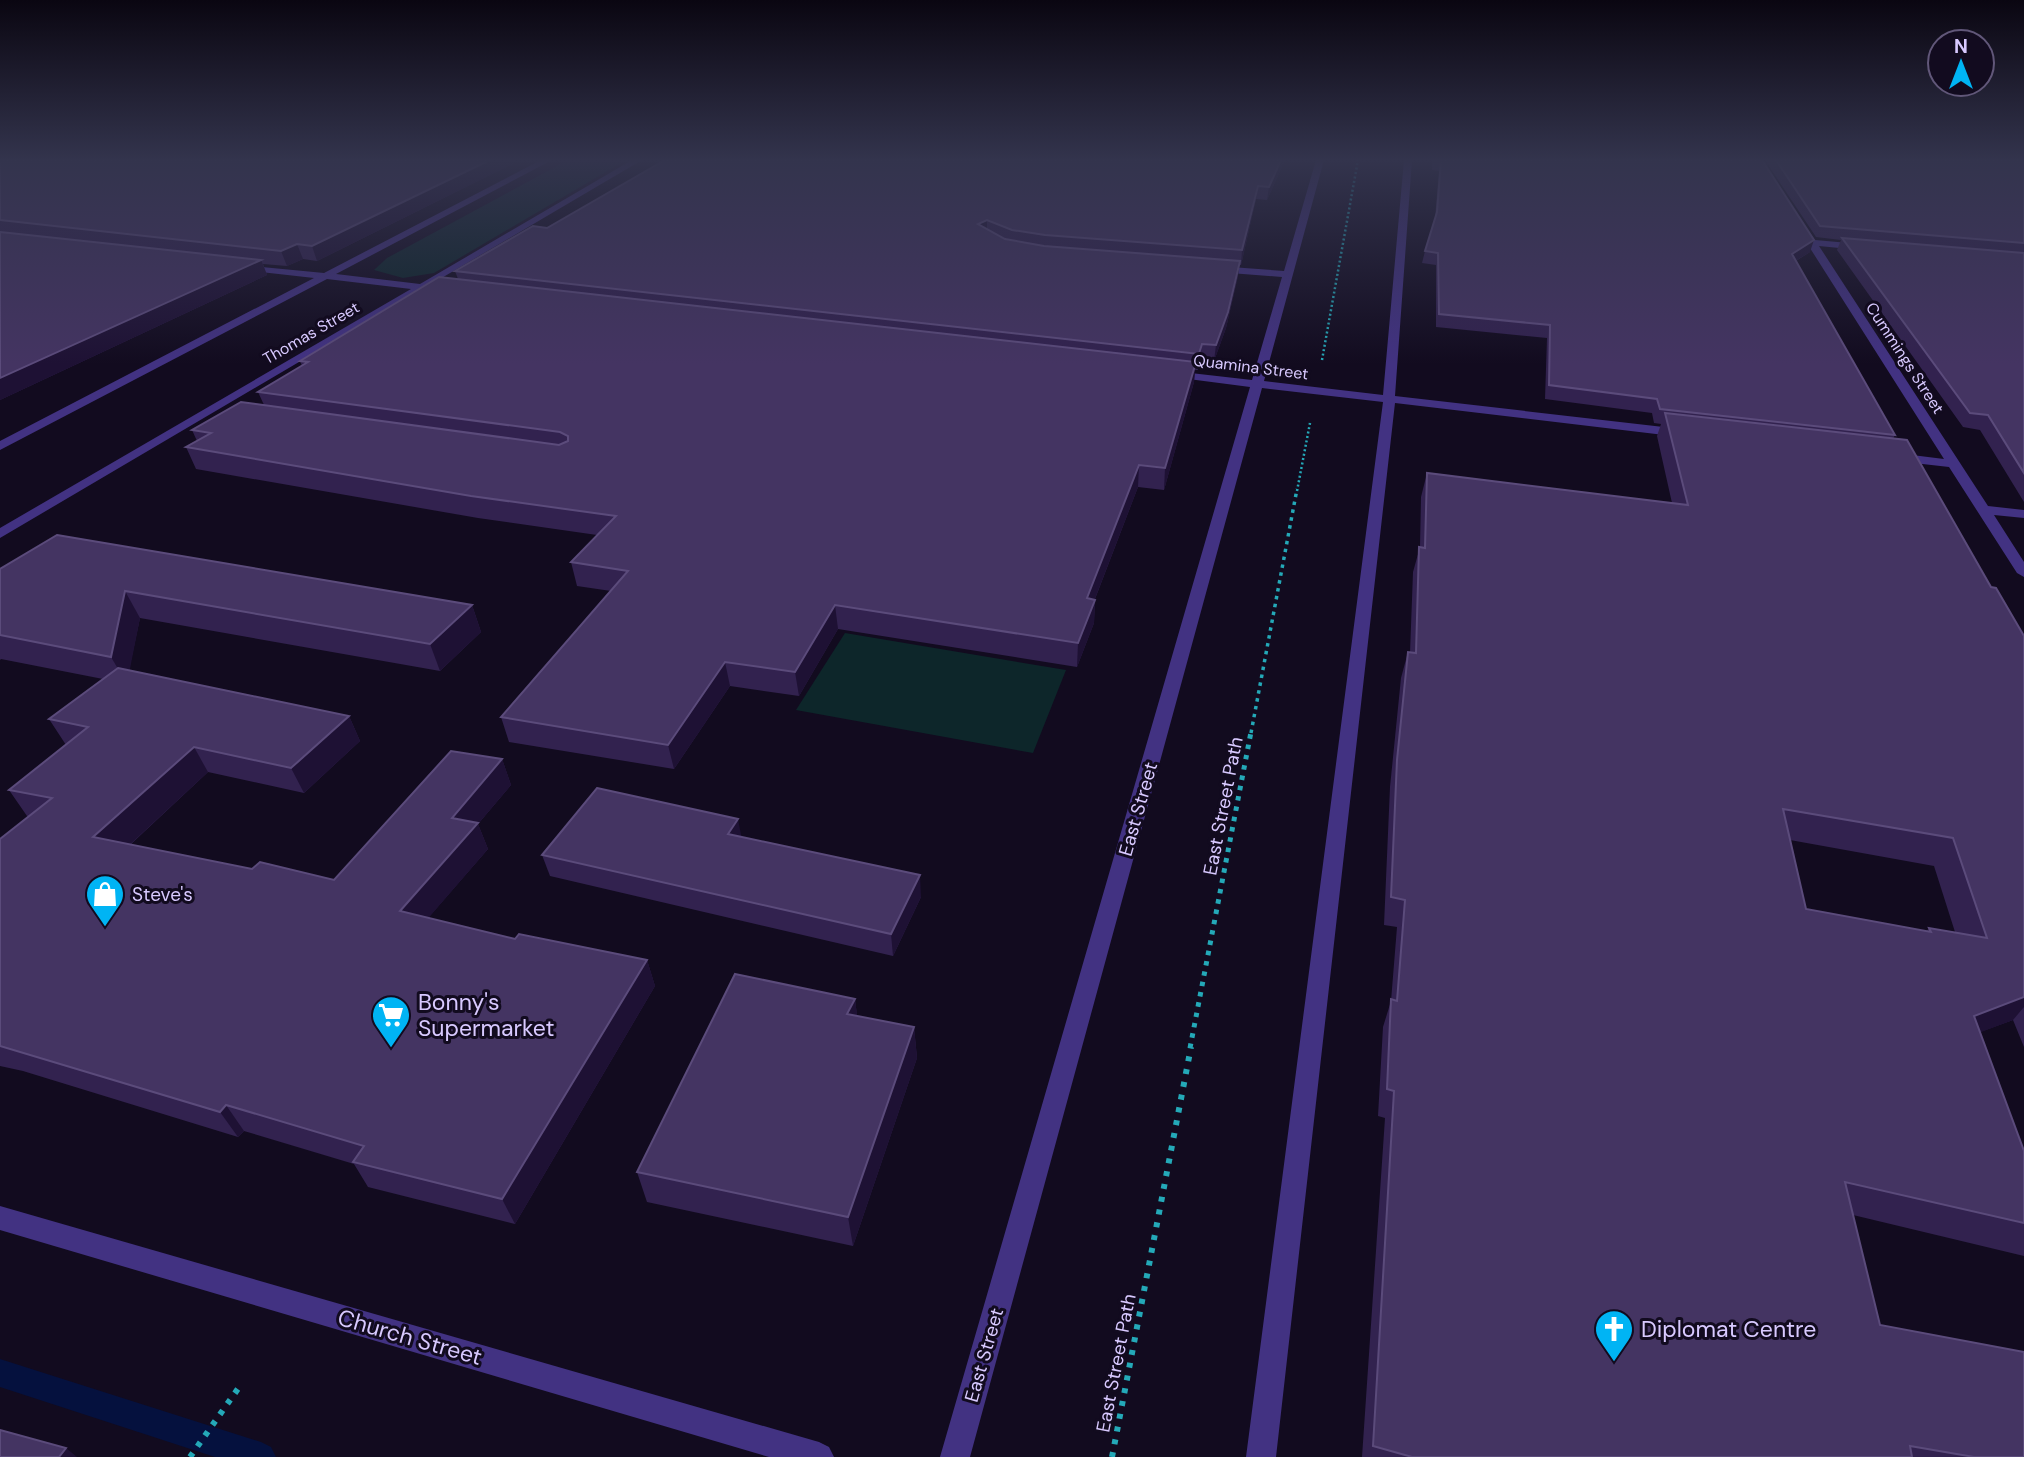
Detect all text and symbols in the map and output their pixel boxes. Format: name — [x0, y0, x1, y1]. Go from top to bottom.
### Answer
north arrow — [1926, 28, 1996, 98]
text: N — [1954, 34, 1968, 59]
street label: Thomas Street — [259, 297, 363, 369]
street label: Cummings Street — [1861, 298, 1949, 418]
street label: Quamina Street — [1192, 350, 1310, 384]
street label: East Street Path — [1197, 735, 1249, 877]
street label: East Street — [1113, 759, 1163, 859]
shop icon: Steve's — [84, 873, 126, 928]
place label: Steve's — [132, 882, 193, 907]
place label: Bonny's Supermarket — [418, 987, 554, 1043]
supermarket icon: Bonny's Supermarket — [370, 994, 412, 1049]
street label: East Street Path — [1090, 1292, 1142, 1434]
street label: Church Street — [334, 1302, 486, 1372]
street label: East Street — [959, 1305, 1009, 1405]
church icon: Diplomat Centre — [1593, 1308, 1635, 1363]
place label: Diplomat Centre — [1641, 1314, 1816, 1344]

